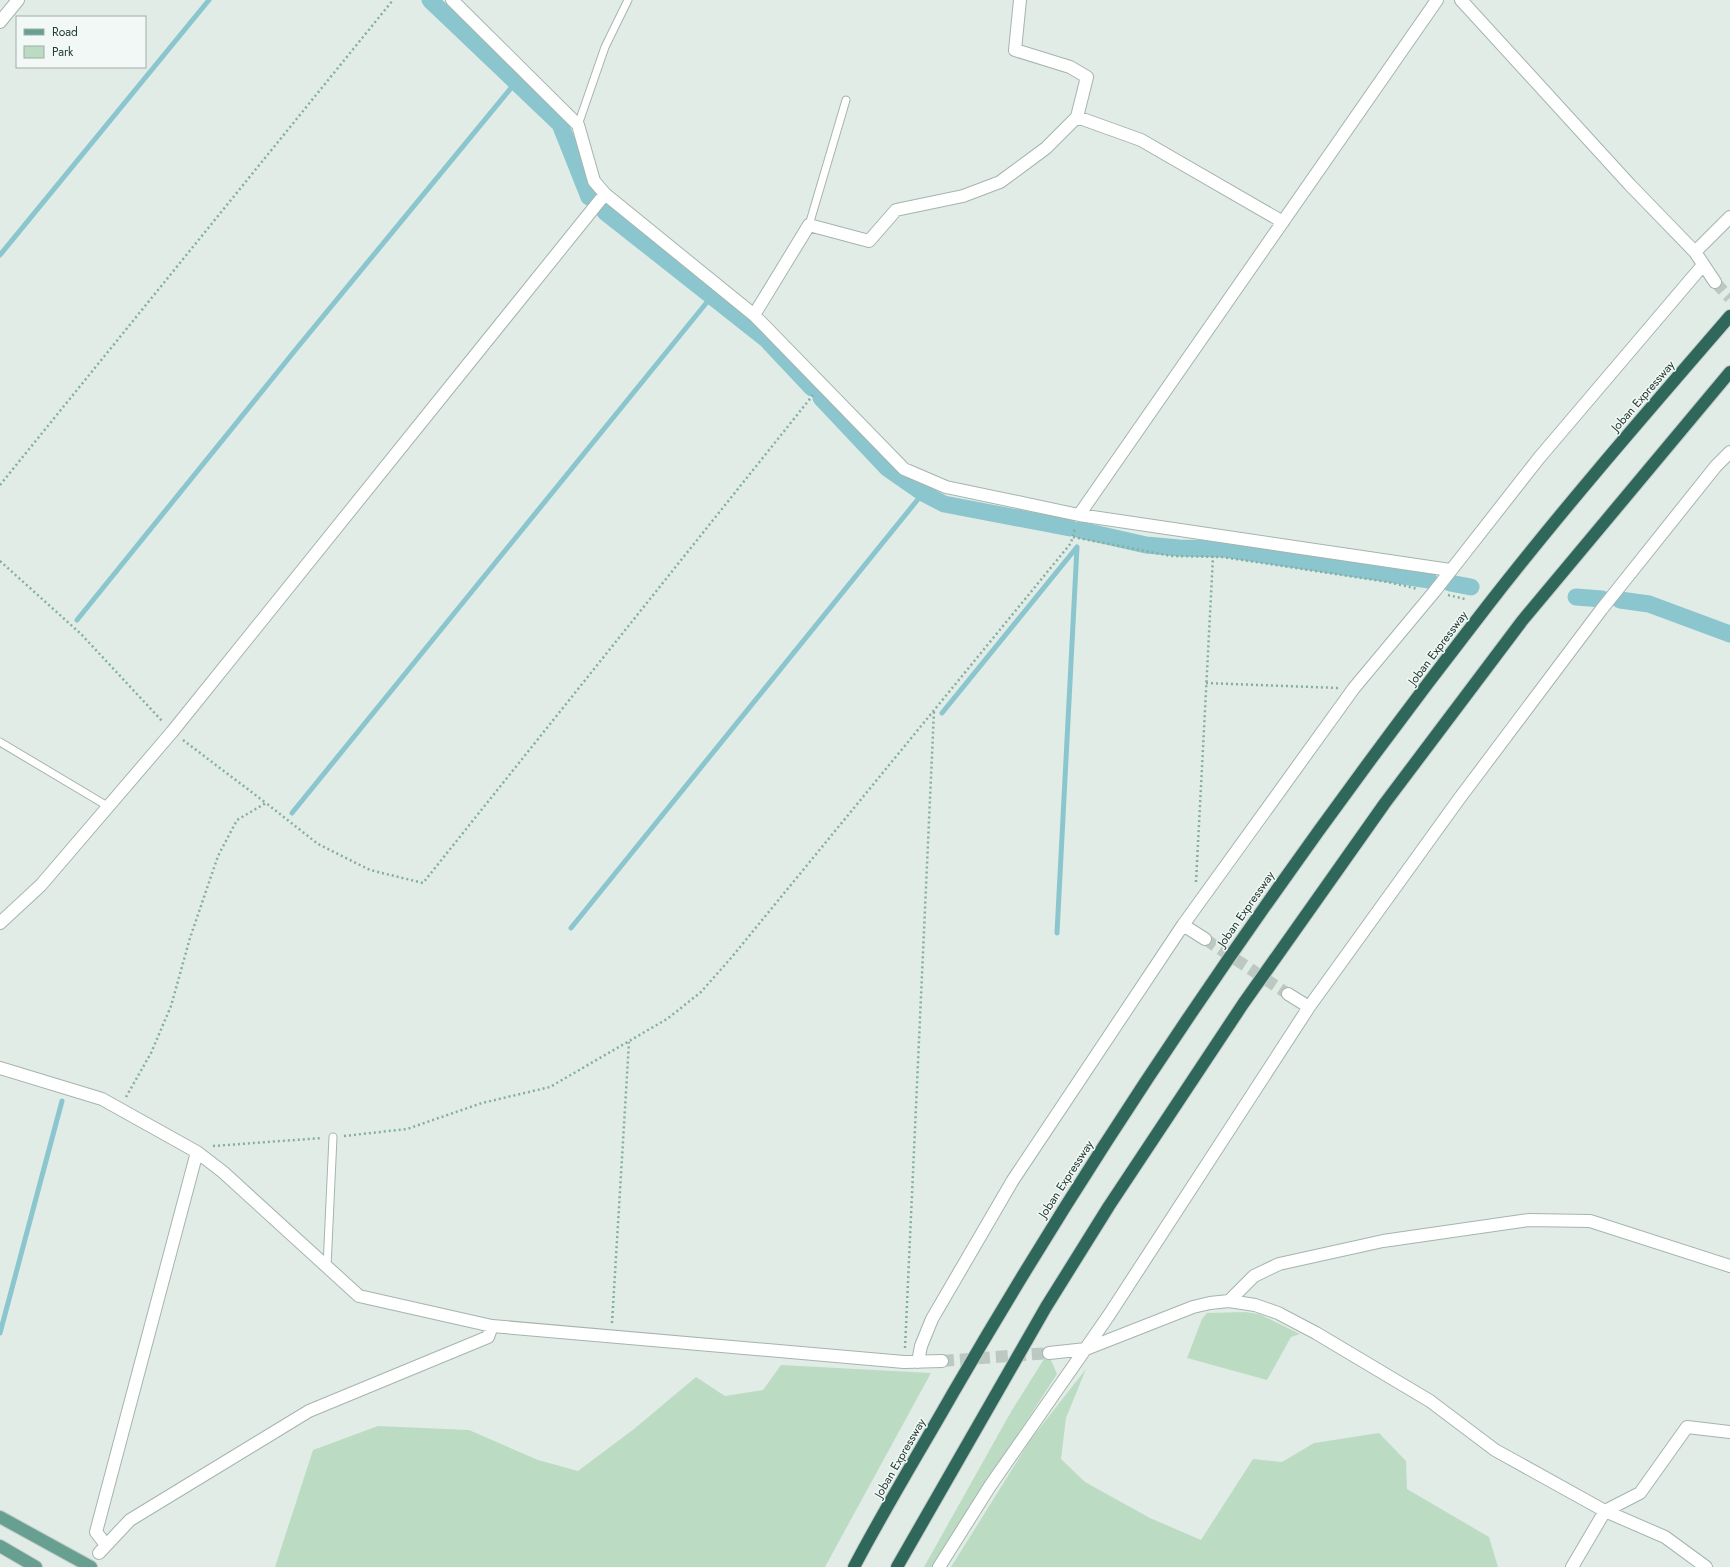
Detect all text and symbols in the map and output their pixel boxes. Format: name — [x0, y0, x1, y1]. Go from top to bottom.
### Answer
legend — [16, 16, 146, 68]
text: Road — [52, 23, 78, 41]
text: Park — [52, 43, 74, 61]
street label: Joban Expressway — [1606, 356, 1680, 437]
street label: Joban Expressway — [1403, 606, 1472, 691]
street label: Joban Expressway — [1212, 867, 1279, 952]
street label: Joban Expressway — [1033, 1136, 1098, 1223]
street label: Joban Expressway — [869, 1414, 930, 1503]

